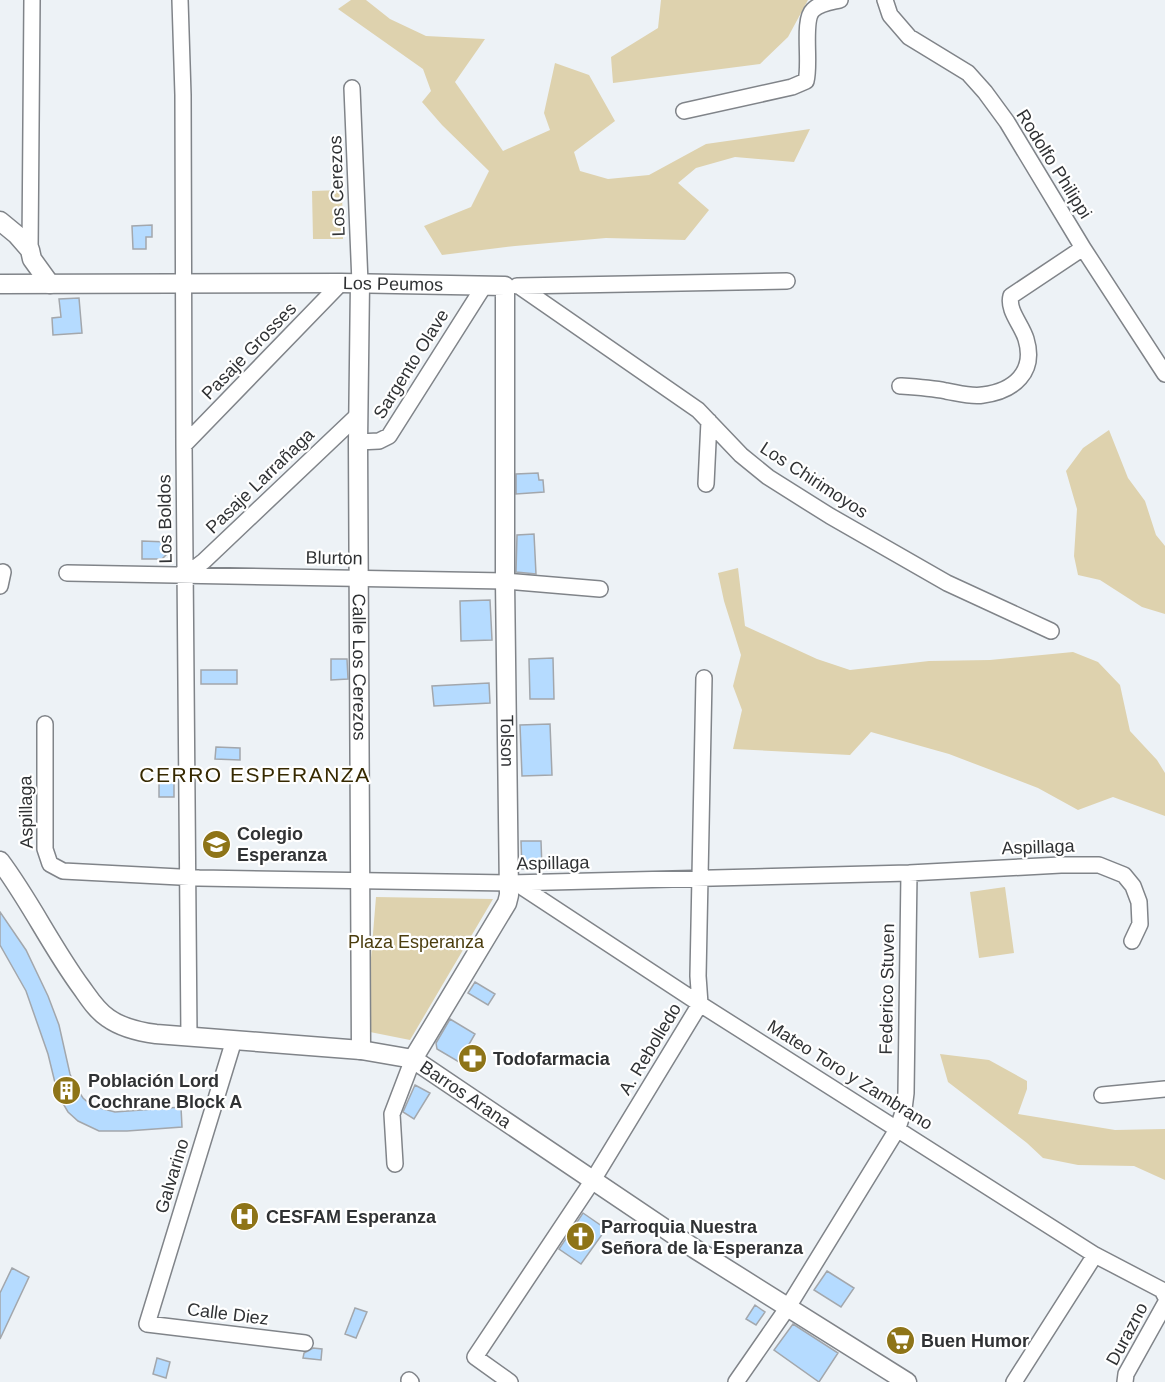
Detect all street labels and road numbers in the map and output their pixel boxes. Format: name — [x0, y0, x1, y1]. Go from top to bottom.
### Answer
street label: Rodolfo Philippi — [1012, 106, 1096, 222]
street label: Los Cerezos — [325, 135, 349, 237]
street label: Los Peumos — [343, 273, 443, 295]
street label: Pasaje Grosses — [198, 298, 300, 404]
street label: Sargento Olave — [369, 306, 453, 422]
street label: Pasaje Larrañaga — [202, 424, 319, 538]
street label: Los Chirimoyos — [757, 438, 871, 522]
street label: Los Boldos — [154, 474, 176, 564]
street label: Blurton — [305, 548, 363, 568]
street label: Calle Los Cerezos — [349, 593, 369, 741]
street label: Tolson — [497, 715, 517, 767]
street label: Aspillaga — [15, 774, 37, 849]
street label: Aspillaga — [1001, 836, 1076, 858]
street label: Aspillaga — [516, 852, 591, 874]
street label: Federico Stuven — [876, 923, 898, 1055]
street label: A. Rebolledo — [615, 1000, 685, 1098]
street label: Mateo Toro y Zambrano — [764, 1016, 936, 1134]
street label: Barros Arana — [416, 1057, 516, 1133]
street label: Galvarino — [151, 1136, 193, 1216]
street label: Calle Diez — [186, 1299, 270, 1329]
street label: Durazno — [1102, 1299, 1152, 1369]

